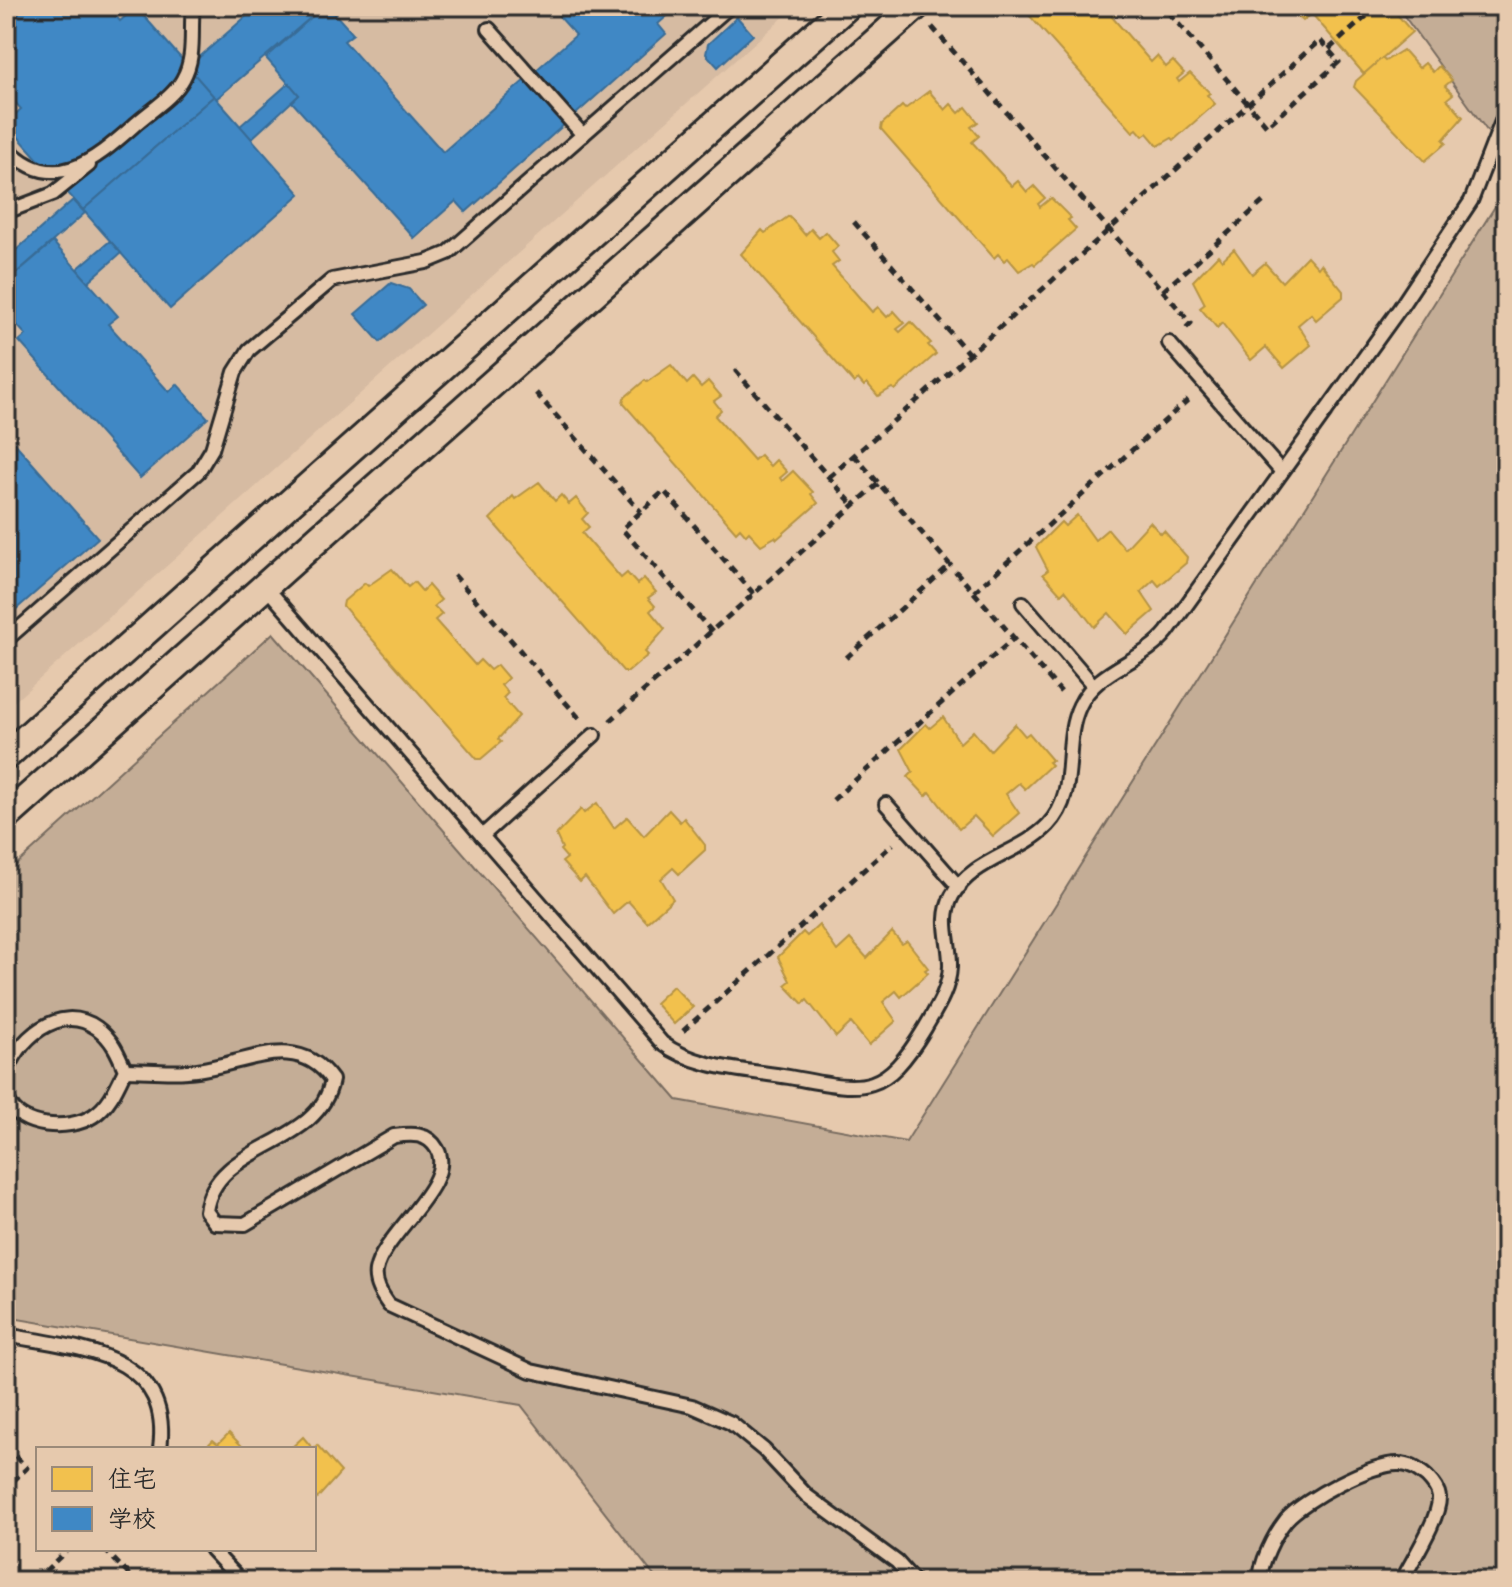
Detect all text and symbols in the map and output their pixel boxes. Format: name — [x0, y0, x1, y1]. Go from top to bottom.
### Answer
legend — [36, 1447, 316, 1551]
text: 住宅 — [108, 1465, 156, 1496]
text: 学校 — [108, 1505, 156, 1536]

